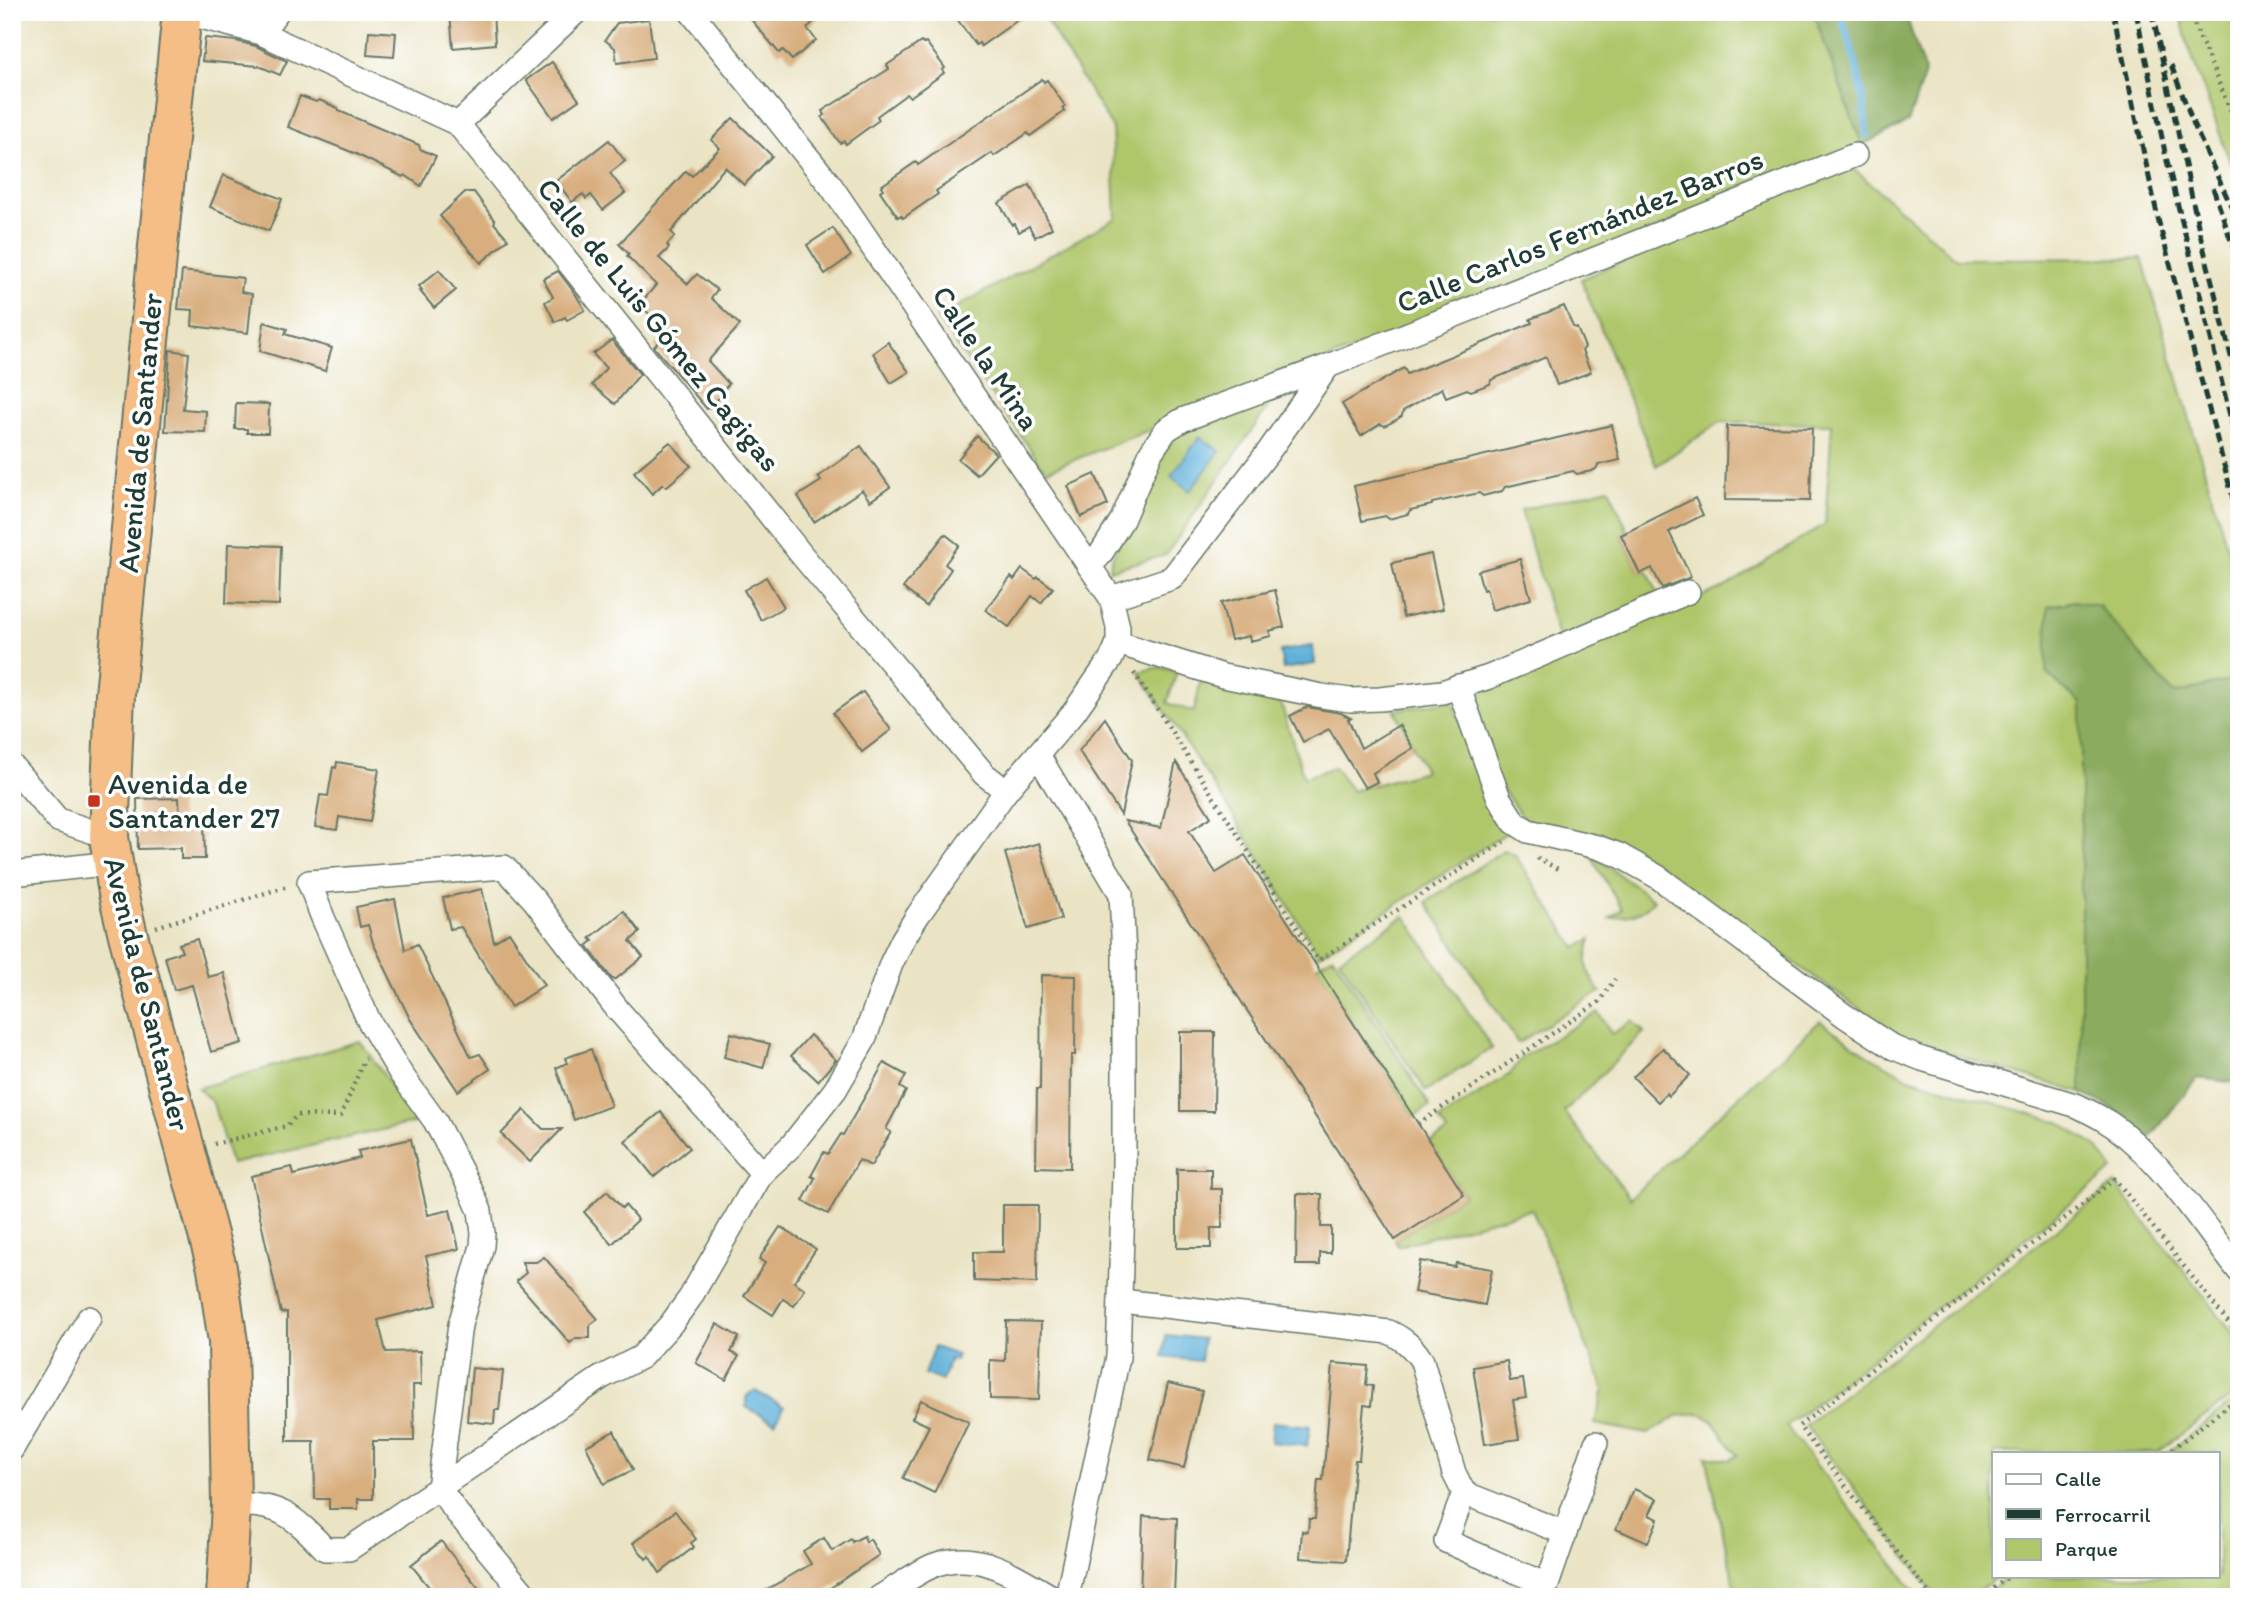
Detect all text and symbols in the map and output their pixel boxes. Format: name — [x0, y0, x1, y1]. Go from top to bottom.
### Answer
street label: Calle Carlos Fernández Barros — [1391, 140, 1768, 321]
street label: Calle de Luis Gómez Cagigas — [529, 170, 789, 479]
street label: Calle la Mina — [924, 278, 1048, 437]
street label: Avenida de Santander — [109, 292, 170, 574]
place label: Avenida de Santander 27 — [108, 765, 280, 836]
marker: Avenida de Santander 27 — [86, 793, 102, 809]
street label: Avenida de Santander — [96, 853, 199, 1134]
legend — [1992, 1452, 2220, 1578]
text: Calle — [2055, 1466, 2101, 1491]
text: Ferrocarril — [2055, 1502, 2150, 1527]
text: Parque — [2055, 1536, 2118, 1561]

